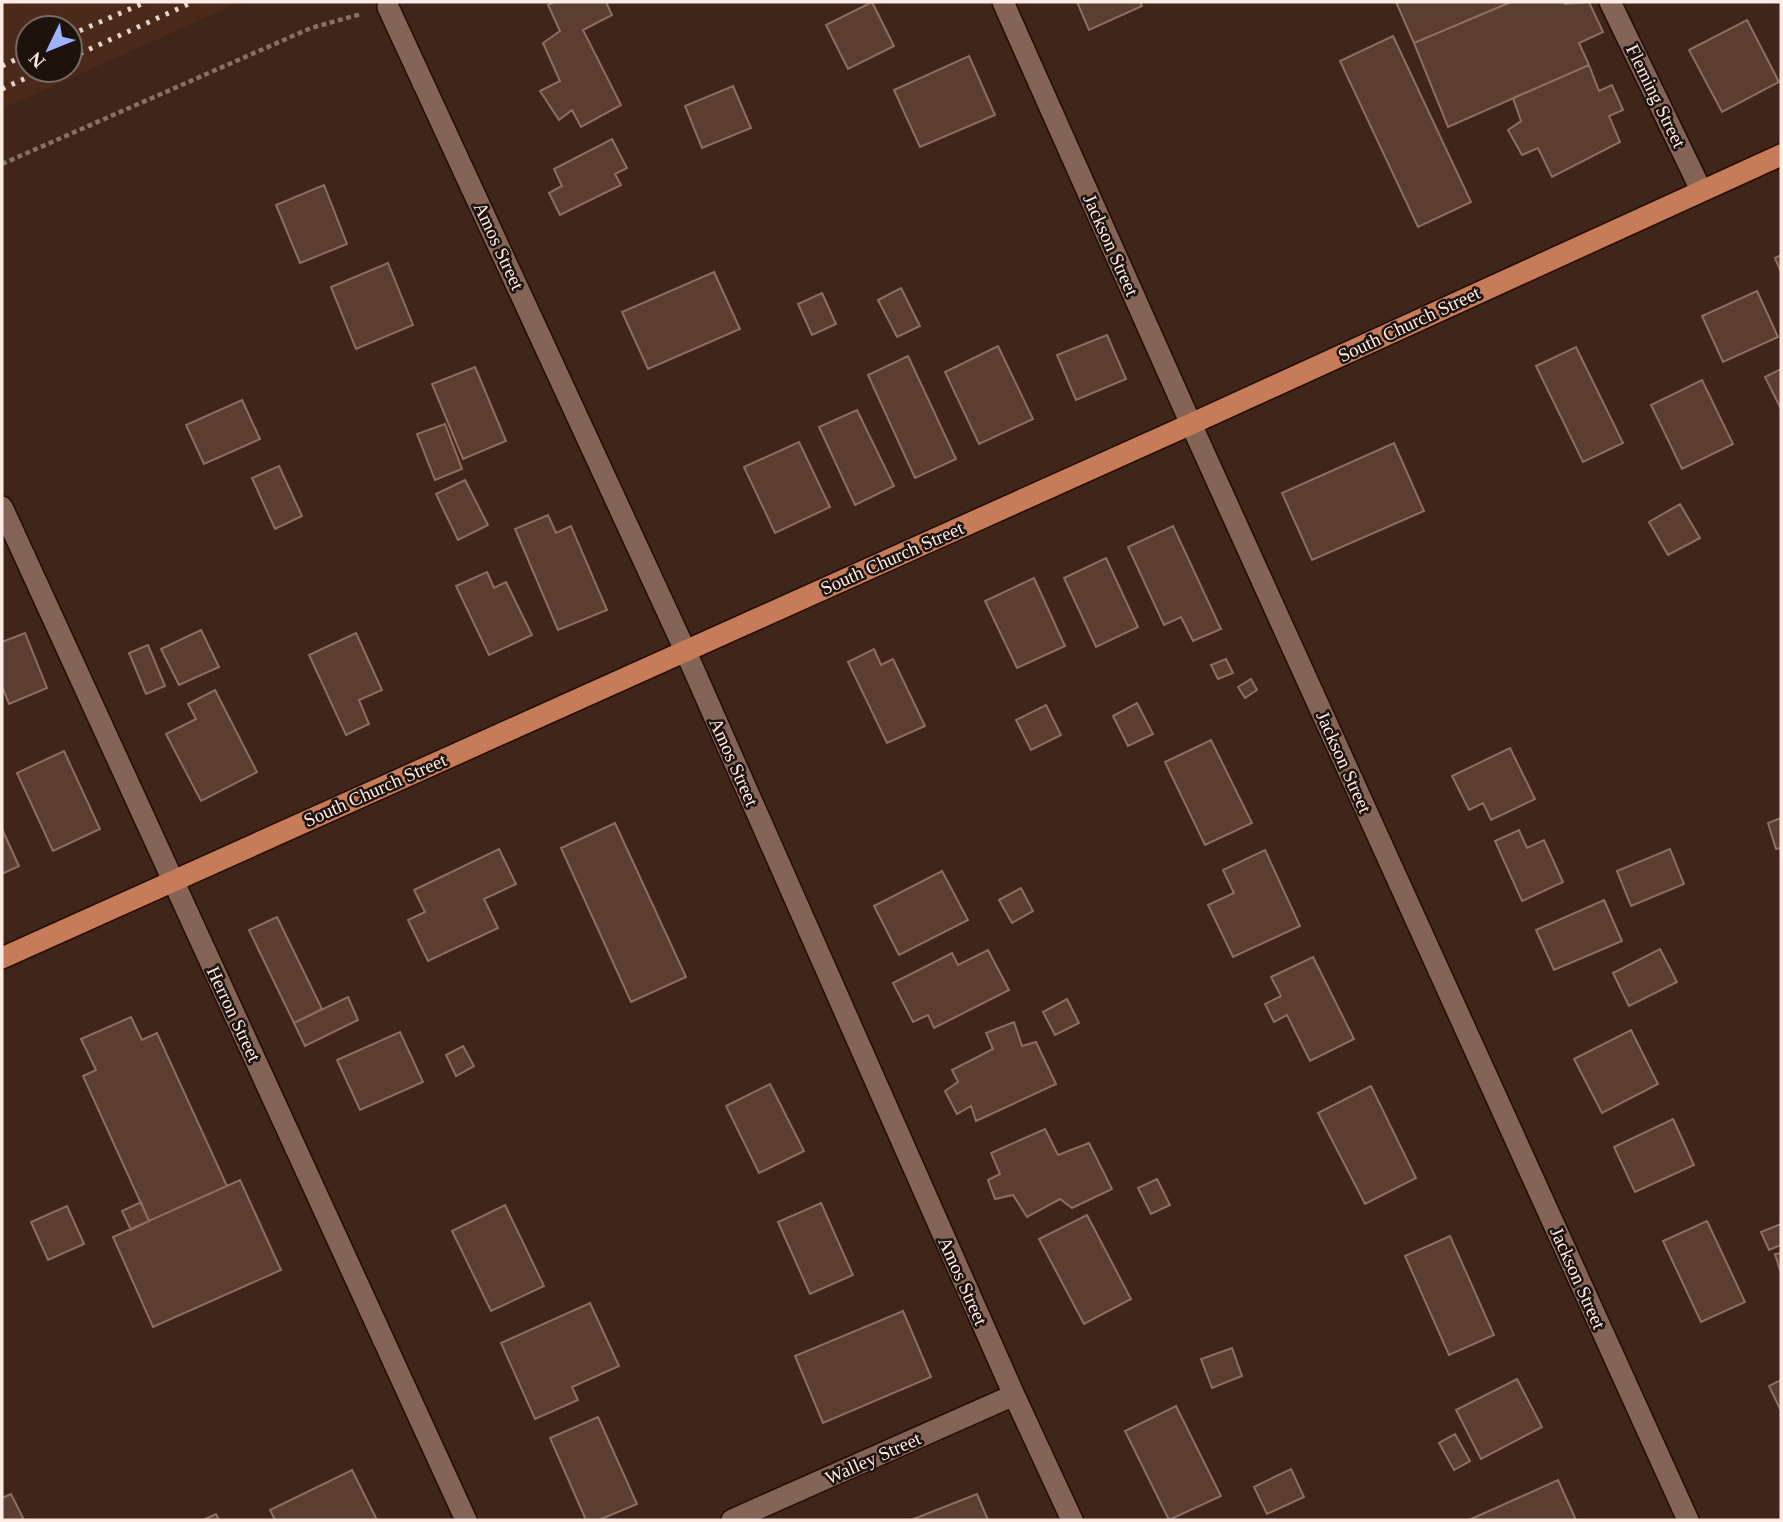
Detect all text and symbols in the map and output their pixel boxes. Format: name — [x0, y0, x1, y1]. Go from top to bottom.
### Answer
north arrow — [14, 14, 84, 84]
street label: Fleming Street — [1622, 41, 1690, 152]
text: N — [24, 48, 49, 72]
street label: Jackson Street — [1079, 191, 1143, 300]
street label: Amos Street — [470, 199, 529, 294]
street label: South Church Street — [1335, 282, 1484, 366]
street label: South Church Street — [817, 517, 967, 599]
street label: Jackson Street — [1312, 708, 1376, 817]
street label: Amos Street — [705, 715, 763, 810]
street label: South Church Street — [300, 749, 450, 831]
street label: Herron Street — [203, 963, 266, 1066]
street label: Jackson Street — [1546, 1224, 1610, 1333]
street label: Amos Street — [934, 1234, 992, 1329]
street label: Walley Street — [822, 1427, 925, 1488]

